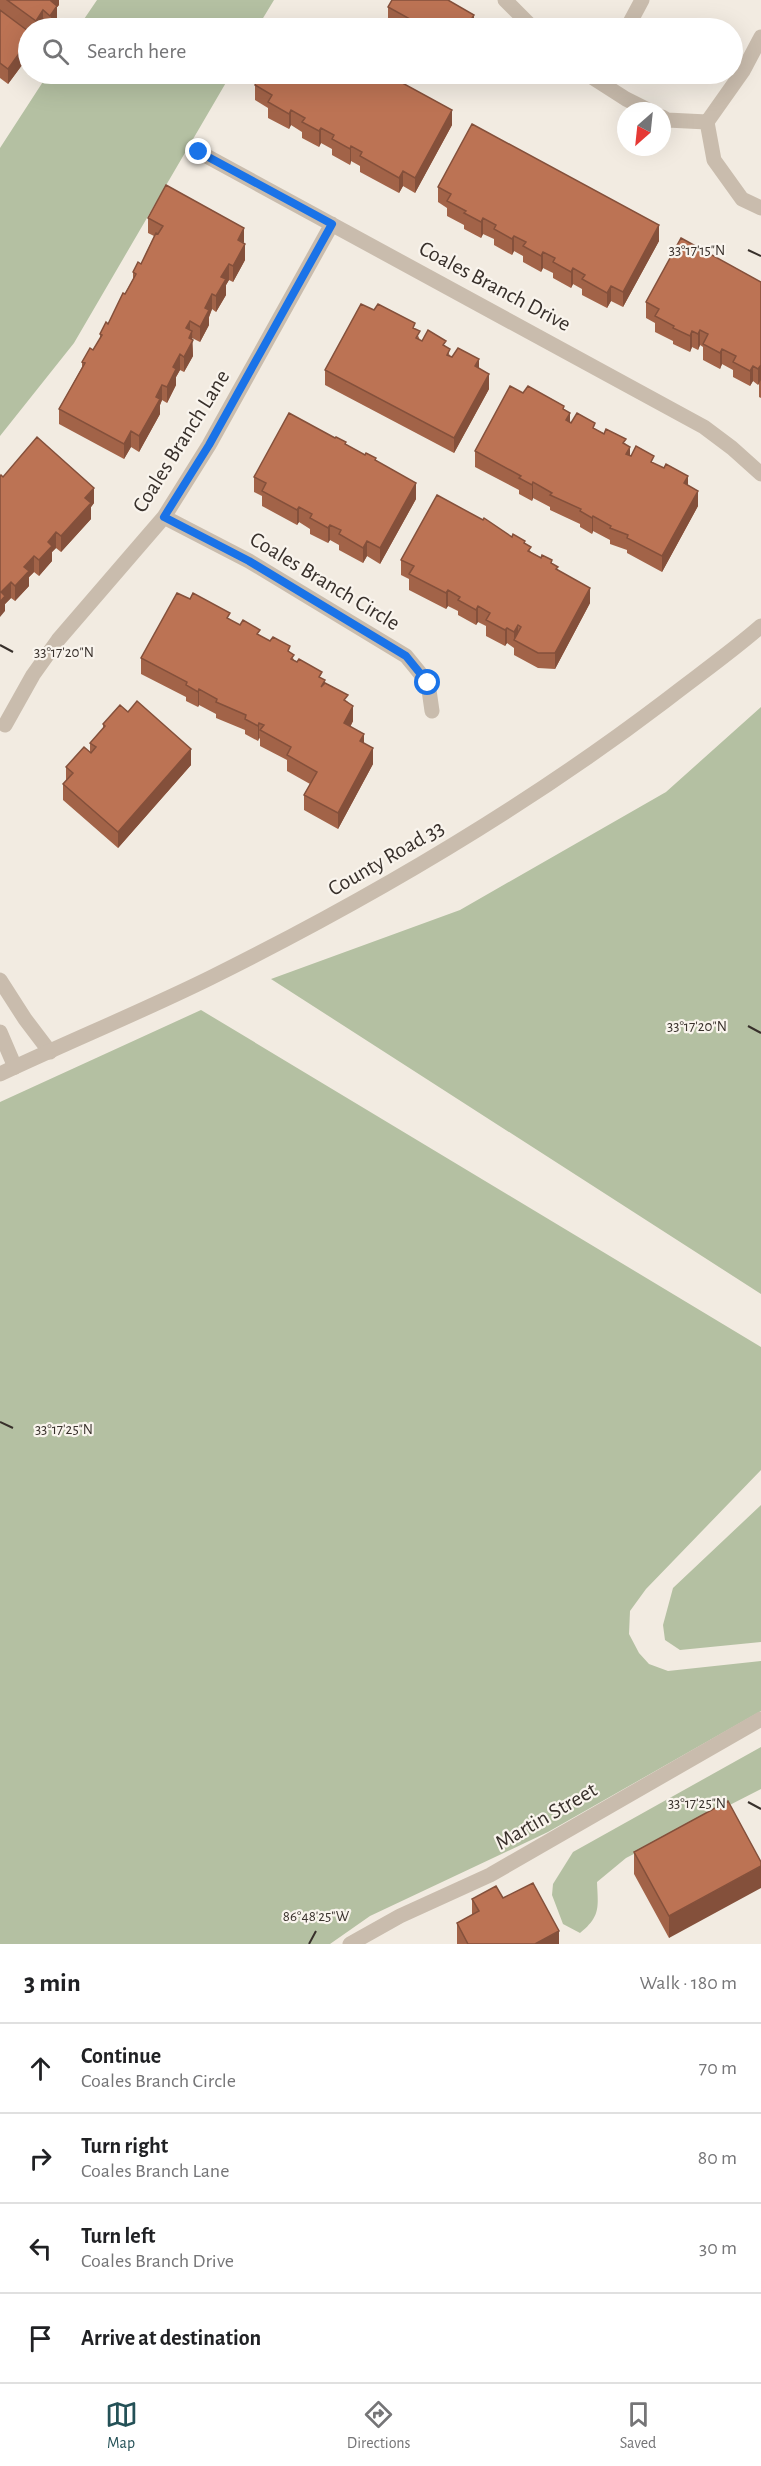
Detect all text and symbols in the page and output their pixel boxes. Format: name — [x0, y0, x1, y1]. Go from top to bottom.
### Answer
search box — [18, 18, 743, 84]
icon: search — [39, 35, 72, 68]
text: Search here — [87, 40, 186, 62]
north arrow — [617, 102, 671, 156]
route end — [185, 138, 211, 164]
street label: Coales Branch Drive — [415, 237, 575, 335]
text: 33°17'15"N — [669, 243, 725, 258]
street label: Coales Branch Lane — [128, 366, 234, 516]
street label: Coales Branch Circle — [246, 528, 404, 634]
text: 33°17'20"N — [34, 645, 94, 660]
route start — [414, 669, 440, 695]
street label: County Road 33 — [324, 816, 448, 900]
text: 33°17'20"N — [667, 1019, 727, 1034]
text: 33°17'25"N — [35, 1422, 93, 1437]
street label: Martin Street — [491, 1778, 601, 1854]
text: 33°17'25"N — [668, 1796, 726, 1811]
text: 86°48'25"W — [283, 1909, 350, 1924]
text: 3 min — [24, 1970, 81, 1996]
text: Walk · 180 m — [640, 1973, 737, 1993]
text: Continue — [81, 2045, 161, 2067]
icon: ahead — [24, 2052, 57, 2085]
text: 70 m — [699, 2058, 737, 2078]
text: Coales Branch Circle — [81, 2071, 236, 2091]
text: Turn right — [81, 2135, 168, 2157]
icon: right — [24, 2142, 57, 2175]
text: 80 m — [698, 2148, 737, 2168]
text: Coales Branch Lane — [81, 2161, 229, 2181]
text: Turn left — [81, 2225, 155, 2247]
icon: left — [24, 2232, 57, 2265]
text: 30 m — [699, 2238, 737, 2258]
text: Coales Branch Drive — [81, 2251, 234, 2271]
icon: arrive — [24, 2322, 57, 2355]
text: Arrive at destination — [81, 2327, 261, 2349]
tab: Map — [105, 2398, 138, 2453]
tab: Directions — [347, 2398, 411, 2453]
tab: Saved — [620, 2398, 656, 2453]

